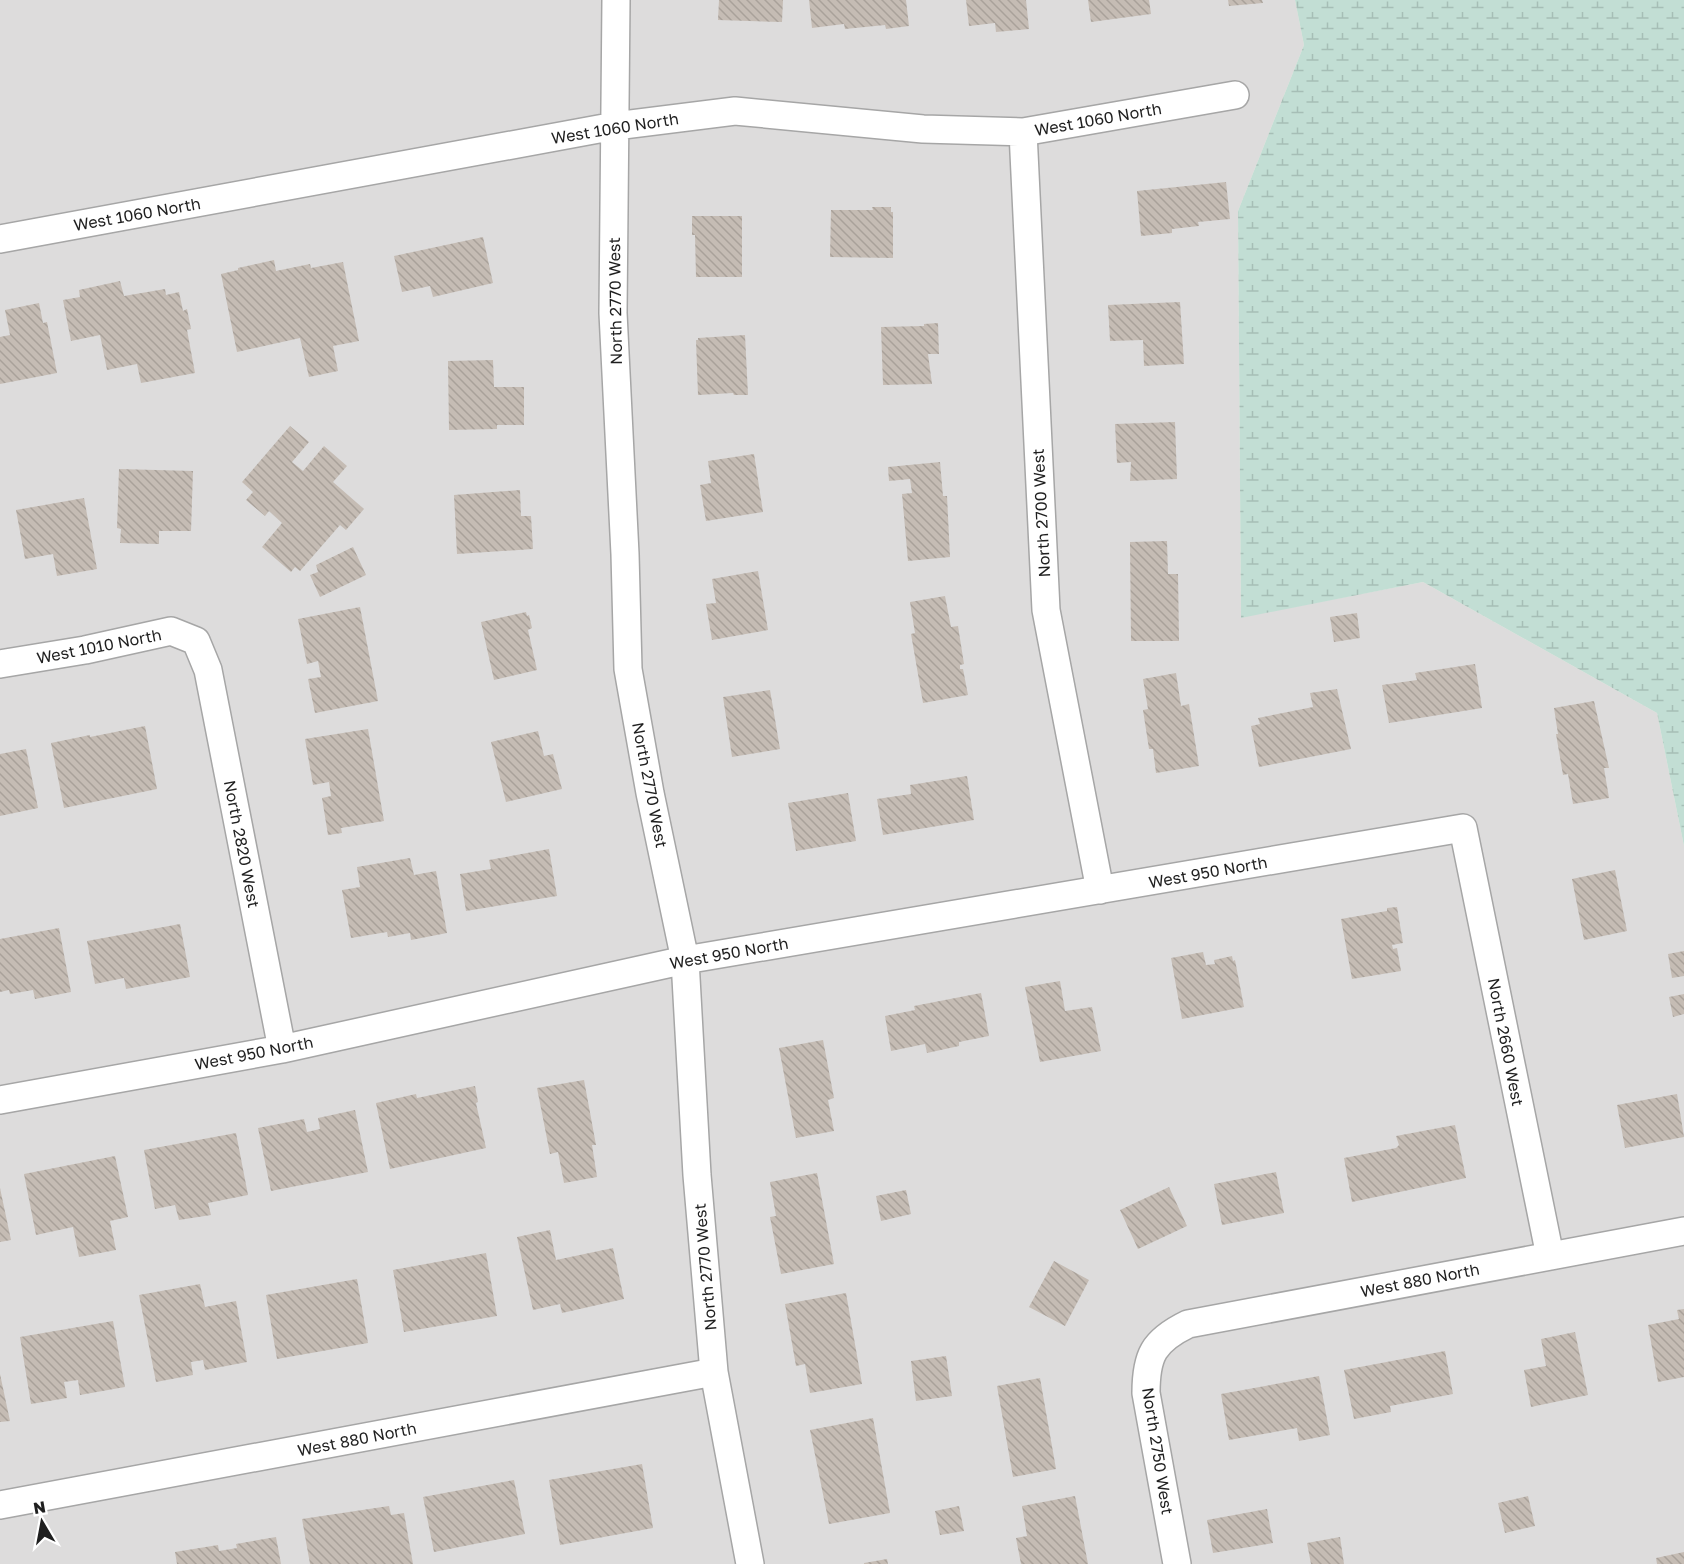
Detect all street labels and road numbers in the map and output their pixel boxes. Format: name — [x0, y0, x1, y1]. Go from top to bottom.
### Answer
street label: West 1060 North — [1033, 98, 1163, 140]
street label: West 1060 North — [550, 108, 680, 148]
street label: West 1060 North — [72, 193, 202, 235]
street label: North 2770 West — [604, 237, 626, 365]
street label: North 2700 West — [1028, 448, 1054, 578]
street label: West 1010 North — [35, 624, 163, 668]
street label: North 2770 West — [628, 720, 672, 850]
street label: North 2820 West — [220, 778, 264, 910]
street label: West 950 North — [1147, 852, 1269, 892]
street label: West 950 North — [668, 933, 790, 973]
street label: North 2660 West — [1484, 976, 1528, 1108]
street label: West 950 North — [193, 1032, 315, 1074]
street label: North 2770 West — [689, 1203, 721, 1331]
street label: West 880 North — [1359, 1259, 1481, 1301]
street label: North 2750 West — [1138, 1386, 1178, 1516]
street label: West 880 North — [296, 1418, 418, 1460]

